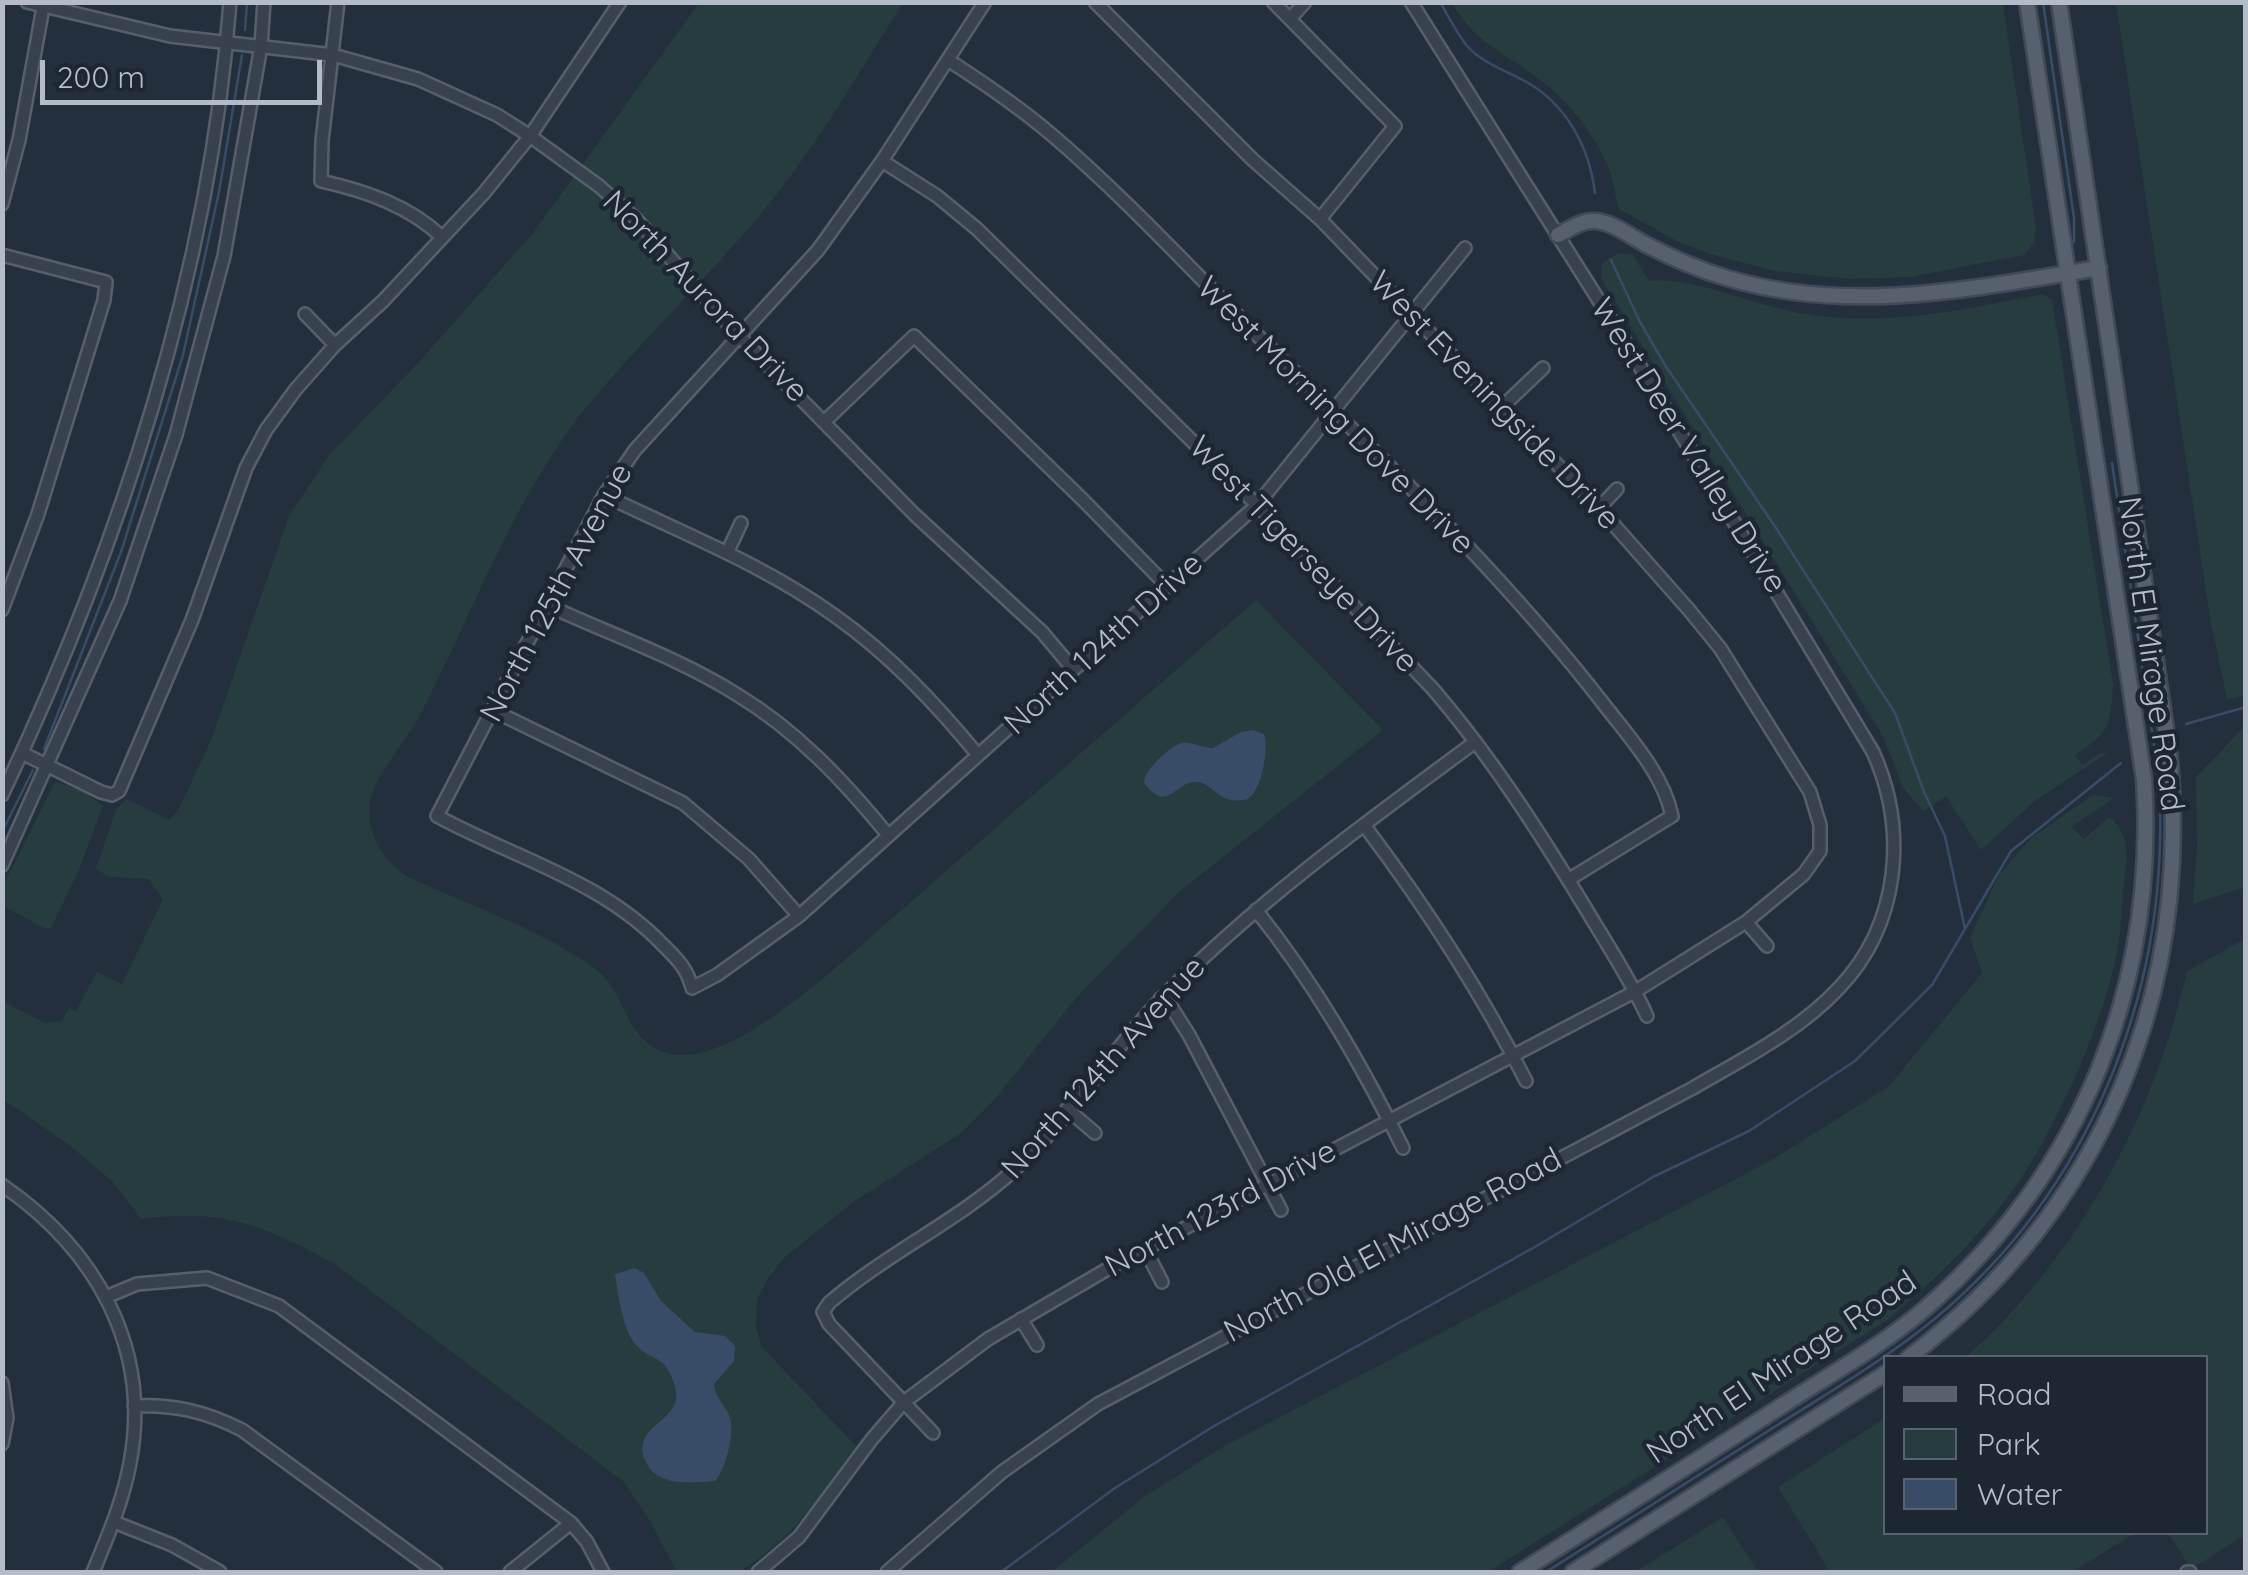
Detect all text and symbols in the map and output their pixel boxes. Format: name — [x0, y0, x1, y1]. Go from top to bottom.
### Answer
scale bar — [45, 40, 328, 102]
text: 200 m — [57, 58, 145, 96]
street label: North Aurora Drive — [594, 183, 816, 411]
street label: West Eveningside Drive — [1361, 264, 1627, 538]
street label: West Morning Dove Drive — [1188, 269, 1482, 563]
street label: West Deer Valley Drive — [1582, 292, 1794, 600]
street label: West Tigerseye Drive — [1180, 429, 1426, 681]
street label: North 125th Avenue — [473, 457, 641, 729]
street label: North El Mirage Road — [2109, 494, 2191, 814]
street label: North 124th Drive — [997, 545, 1211, 743]
street label: North 124th Avenue — [994, 949, 1214, 1187]
street label: North 123rd Drive — [1099, 1132, 1343, 1286]
street label: North Old El Mirage Road — [1218, 1141, 1568, 1351]
street label: North El Mirage Road — [1640, 1263, 1924, 1473]
legend — [1883, 1355, 2208, 1535]
text: Road — [1977, 1375, 2051, 1413]
text: Park — [1977, 1425, 2041, 1463]
text: Water — [1977, 1475, 2062, 1513]

